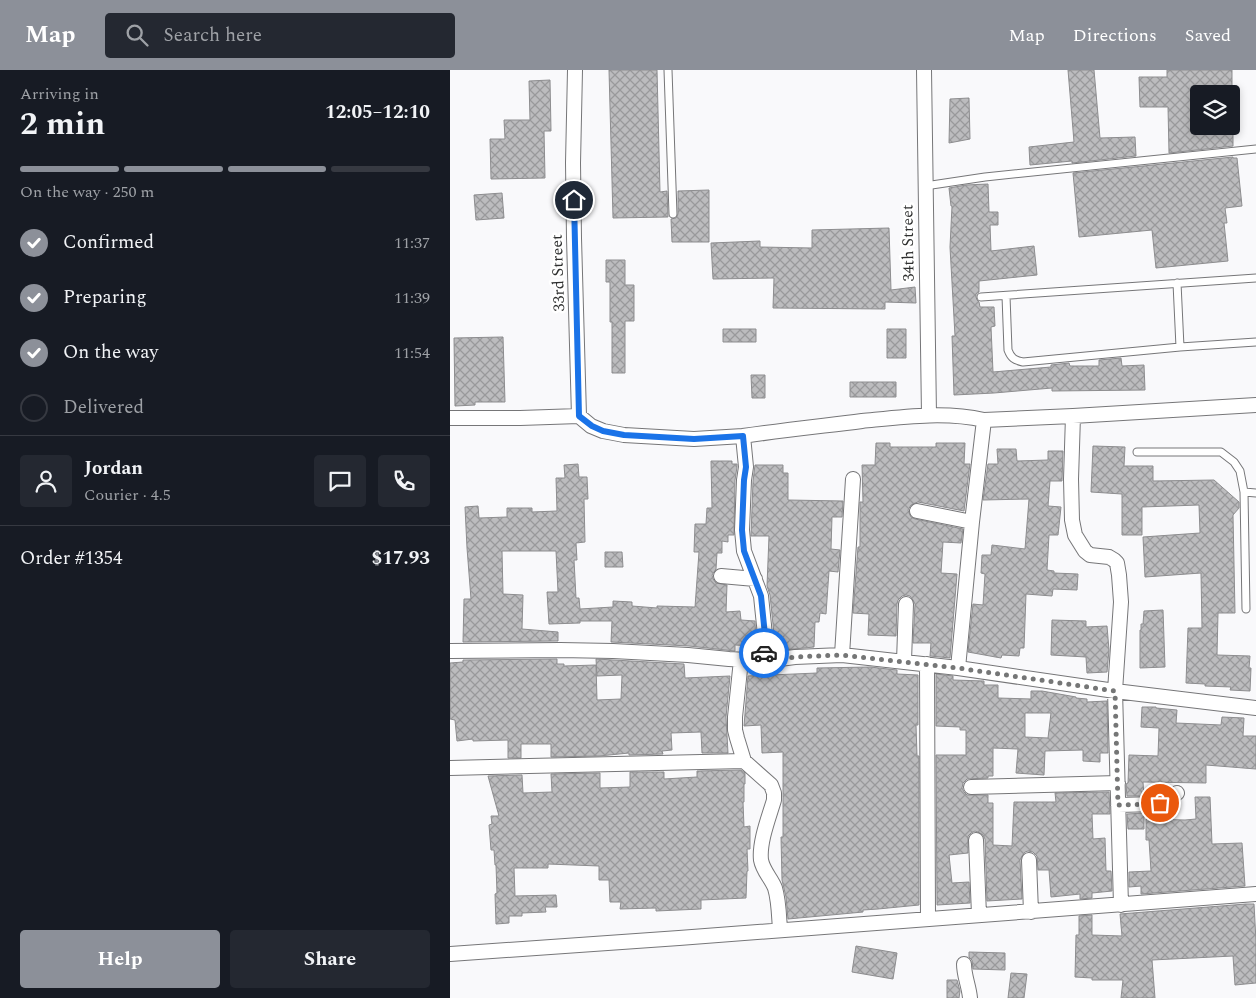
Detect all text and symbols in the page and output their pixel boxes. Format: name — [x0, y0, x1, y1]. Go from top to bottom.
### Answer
search box — [105, 13, 455, 58]
text: Map — [25, 17, 75, 53]
icon: search — [123, 21, 151, 49]
text: Search here — [163, 21, 262, 50]
text: Map — [1009, 22, 1045, 49]
text: Directions — [1073, 22, 1157, 49]
text: Saved — [1185, 22, 1231, 49]
text: Arriving in — [20, 82, 99, 106]
map controls — [1190, 85, 1240, 135]
button: layers — [1190, 85, 1240, 135]
text: 12:05–12:10 — [325, 98, 430, 127]
text: 2 min — [20, 100, 105, 149]
pin — [553, 179, 595, 221]
text: On the way · 250 m — [20, 180, 154, 204]
icon: home — [560, 186, 588, 214]
street label: 34th Street — [895, 204, 921, 282]
text: Confirmed — [63, 228, 154, 257]
icon: check — [20, 229, 48, 257]
text: 11:37 — [394, 231, 430, 255]
street label: 33rd Street — [545, 234, 571, 312]
text: Preparing — [63, 283, 147, 312]
icon: check — [20, 284, 48, 312]
text: 11:39 — [394, 286, 430, 310]
text: On the way — [63, 338, 159, 367]
icon: check — [20, 339, 48, 367]
text: 11:54 — [394, 341, 430, 365]
text: Delivered — [63, 393, 144, 422]
text: Jordan — [84, 454, 143, 483]
button: person — [20, 455, 72, 507]
button: chat — [314, 455, 366, 507]
button: phone — [378, 455, 430, 507]
text: Courier · 4.5 — [84, 483, 171, 507]
text: Order #1354 — [20, 544, 123, 573]
text: $17.93 — [372, 544, 430, 573]
courier — [739, 628, 789, 678]
icon: car — [750, 639, 778, 667]
pin — [1139, 782, 1181, 824]
icon: bag — [1146, 789, 1174, 817]
button: Help — [20, 930, 220, 988]
button: Share — [230, 930, 430, 988]

